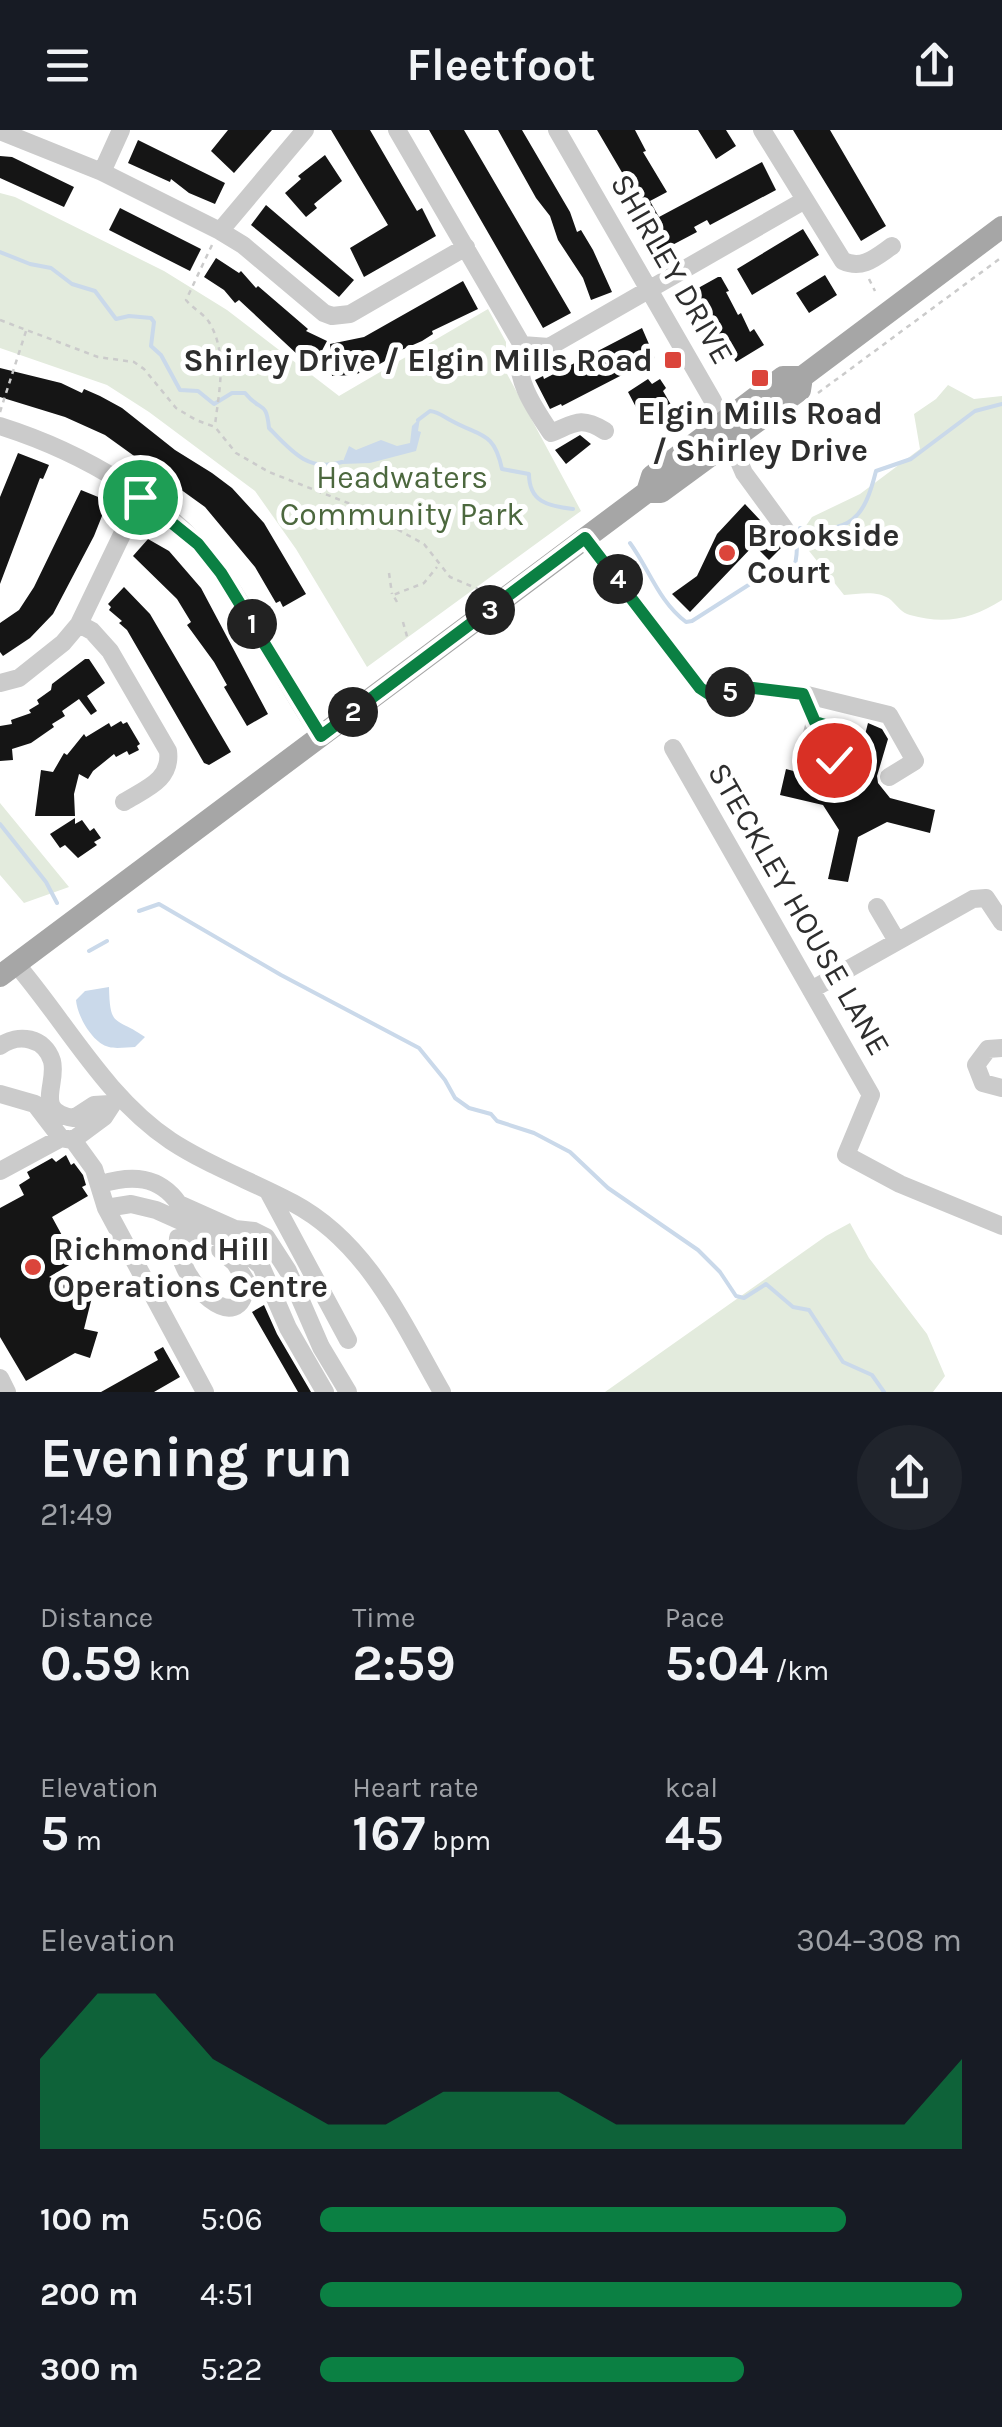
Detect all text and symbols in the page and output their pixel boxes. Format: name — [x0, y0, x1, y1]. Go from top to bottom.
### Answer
icon: menu — [40, 38, 95, 93]
icon: share — [907, 38, 962, 93]
text: Fleetfoot — [407, 39, 595, 91]
street label: SHIRLEY DRIVE — [603, 167, 741, 371]
place label: Shirley Drive / Elgin Mills Road — [183, 342, 653, 379]
marker: Shirley Drive / Elgin Mills Road — [662, 349, 684, 371]
marker: Elgin Mills Road / Shirley Drive — [749, 367, 771, 389]
place label: Elgin Mills Road / Shirley Drive — [637, 395, 883, 469]
pin — [98, 455, 183, 540]
park label: Headwaters Community Park — [280, 459, 524, 533]
icon: arrive — [113, 470, 168, 525]
place label: Brookside Court — [747, 517, 899, 591]
marker: Brookside Court — [716, 542, 738, 564]
pin: 4 — [593, 554, 643, 604]
text: 4 — [610, 562, 626, 595]
pin: 3 — [465, 585, 515, 635]
text: 3 — [481, 593, 499, 626]
pin: 1 — [227, 599, 277, 649]
text: 1 — [247, 607, 257, 640]
pin: 5 — [705, 667, 755, 717]
text: 5 — [722, 675, 738, 708]
pin: 2 — [328, 687, 378, 737]
text: 2 — [345, 695, 361, 728]
pin — [792, 718, 877, 803]
icon: check — [807, 733, 862, 788]
street label: STECKLEY HOUSE LANE — [700, 756, 898, 1062]
place label: Richmond Hill Operations Centre — [53, 1231, 328, 1305]
marker: Richmond Hill Operations Centre — [22, 1256, 44, 1278]
button: share — [857, 1425, 962, 1530]
text: Evening run — [40, 1426, 353, 1490]
text: 21:49 — [40, 1496, 113, 1533]
text: Distance — [40, 1601, 153, 1634]
text: Time — [352, 1601, 415, 1634]
text: Pace — [665, 1601, 724, 1634]
text: 0.59 — [40, 1634, 142, 1693]
text: 2:59 — [352, 1634, 456, 1693]
text: 5:04 — [665, 1634, 769, 1693]
text: km — [142, 1654, 191, 1687]
text: /km — [769, 1654, 829, 1687]
text: Elevation — [40, 1771, 159, 1804]
text: Heart rate — [352, 1771, 479, 1804]
text: kcal — [665, 1771, 718, 1804]
text: 5 — [40, 1804, 69, 1863]
text: 167 — [352, 1804, 425, 1863]
text: 45 — [665, 1804, 724, 1863]
text: m — [69, 1824, 102, 1857]
text: bpm — [425, 1824, 491, 1857]
text: Elevation — [40, 1922, 175, 1959]
text: 304–308 m — [796, 1922, 962, 1959]
text: 100 m — [40, 2201, 130, 2238]
text: 5:06 — [200, 2201, 263, 2238]
text: 200 m — [40, 2276, 138, 2313]
text: 4:51 — [200, 2276, 254, 2313]
text: 300 m — [40, 2351, 139, 2388]
text: 5:22 — [200, 2351, 263, 2388]

